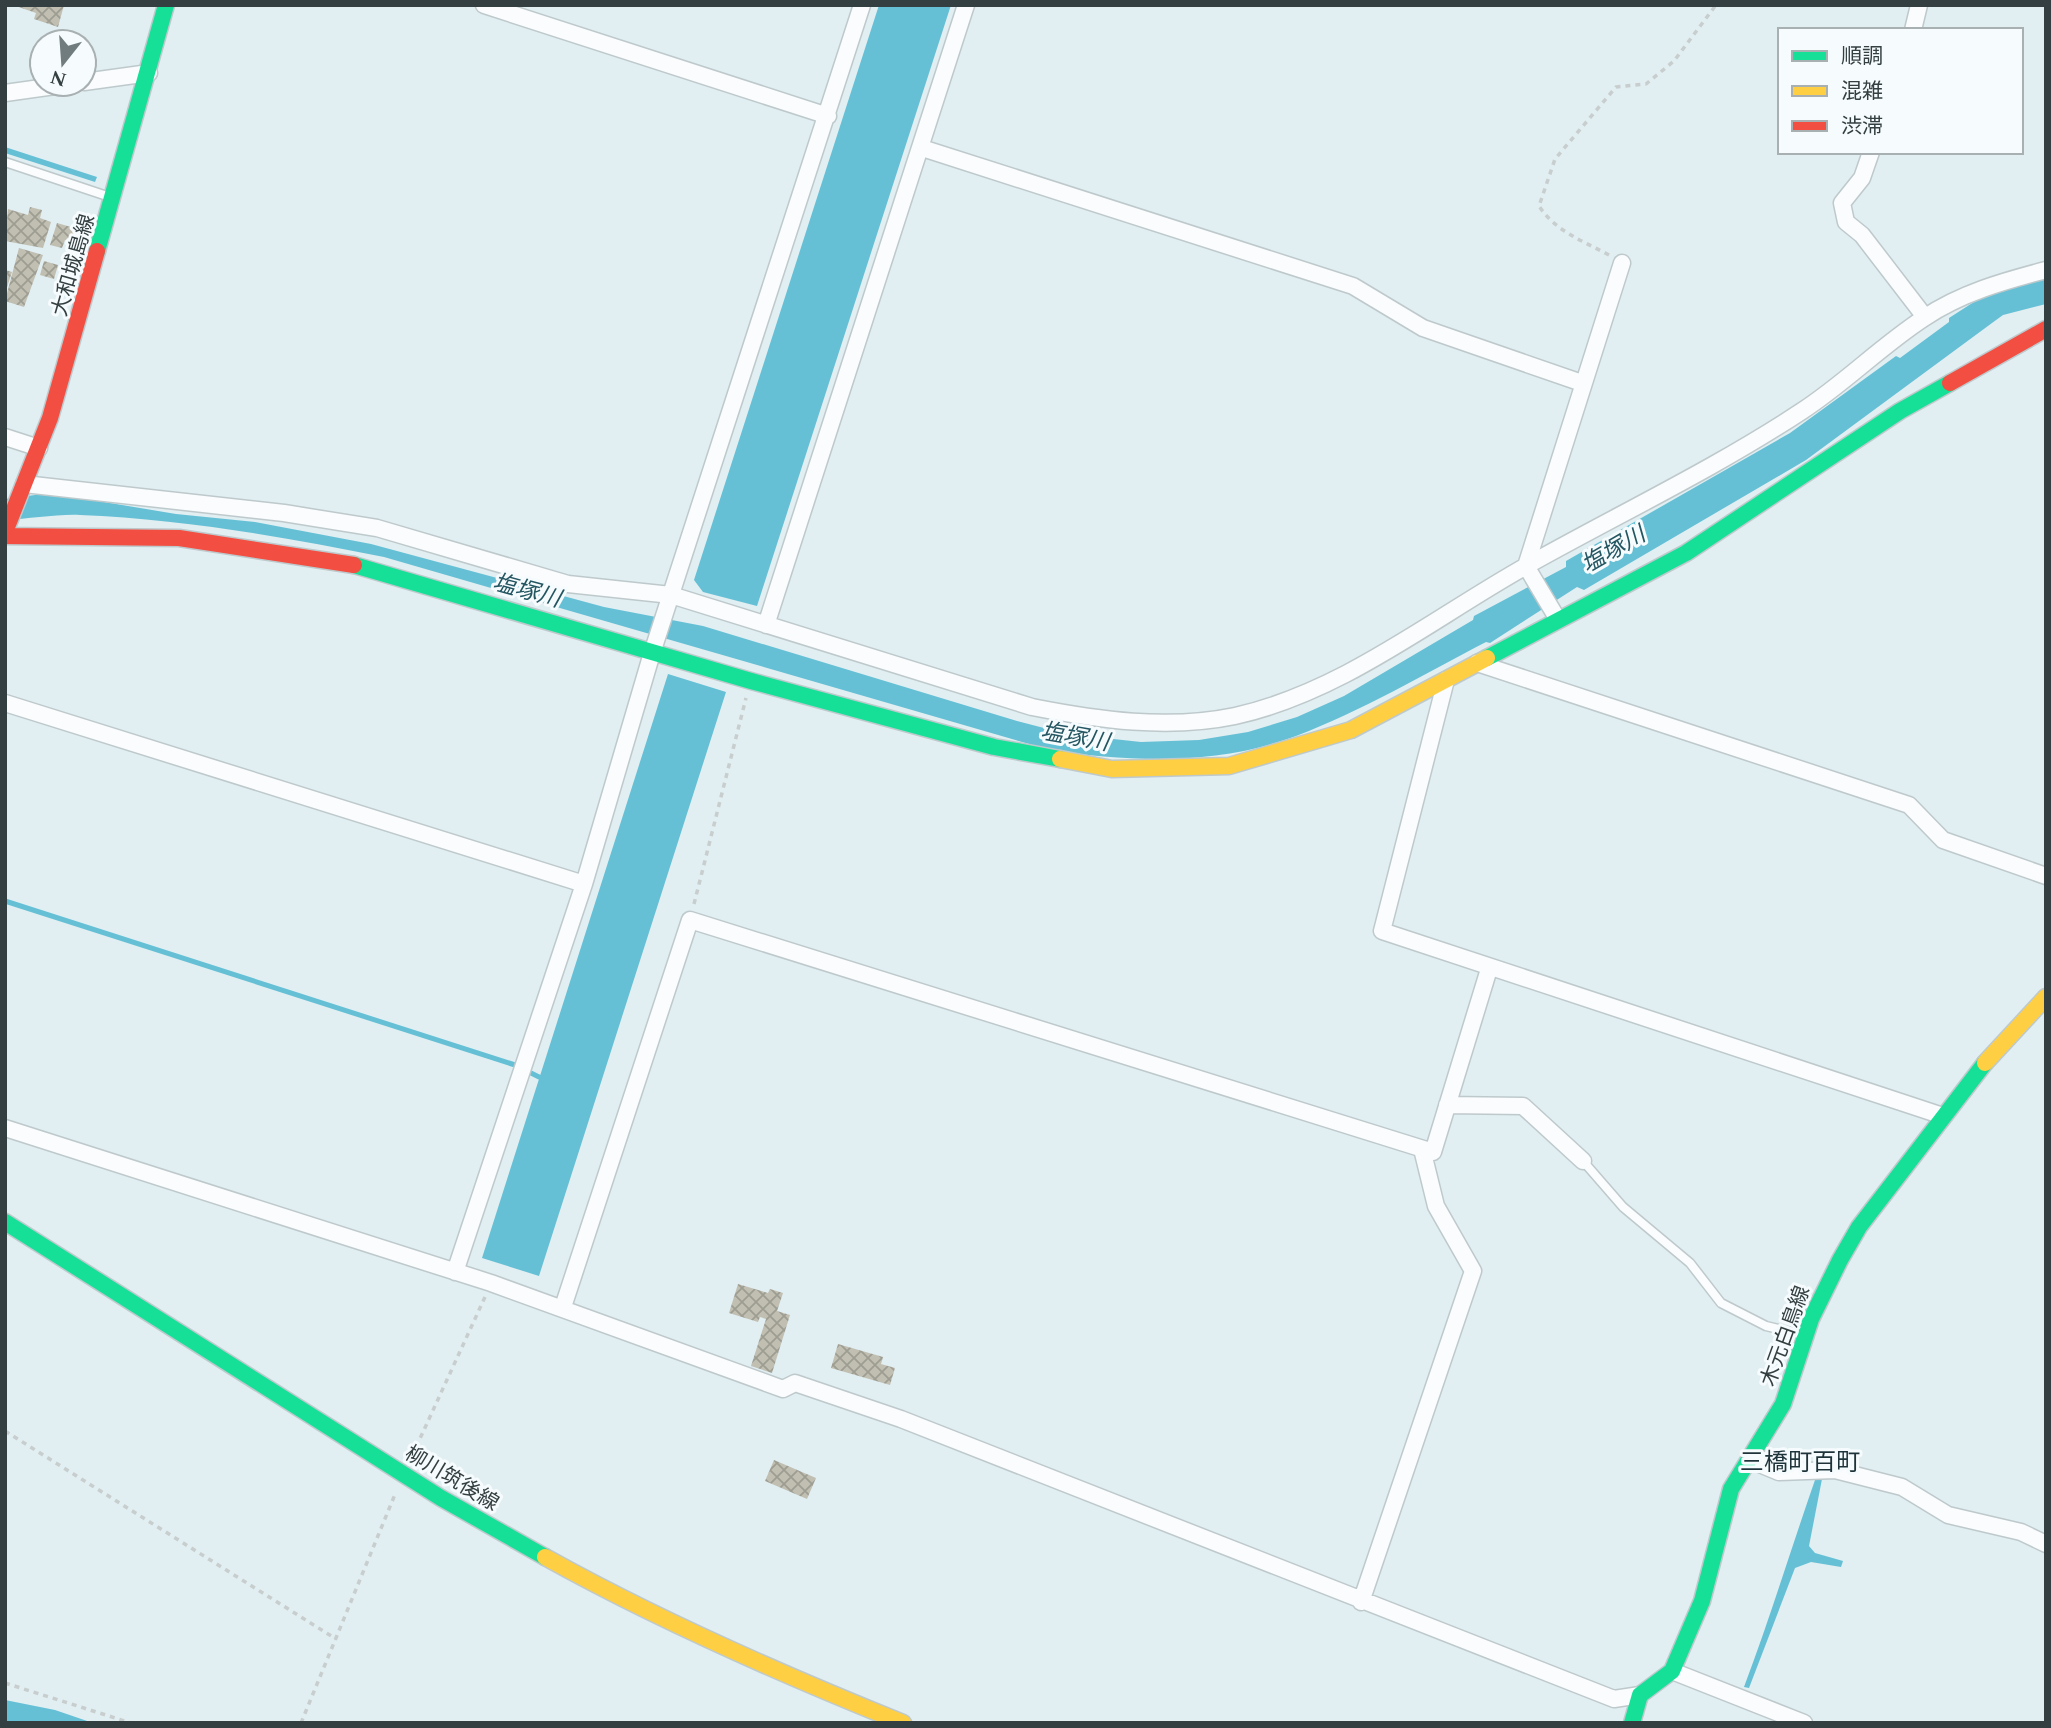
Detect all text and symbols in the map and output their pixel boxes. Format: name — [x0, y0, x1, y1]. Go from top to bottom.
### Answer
north arrow — [28, 28, 98, 98]
legend — [1778, 28, 2023, 154]
text: 順調 — [1841, 41, 1883, 73]
text: N — [47, 62, 70, 94]
text: 混雑 — [1841, 76, 1883, 108]
text: 渋滞 — [1841, 111, 1883, 143]
street label: 大和城島線 — [44, 210, 104, 320]
water label: 塩塚川 — [1575, 516, 1655, 583]
water label: 塩塚川 — [489, 566, 567, 618]
water label: 塩塚川 — [1038, 714, 1115, 761]
street label: 木元白鳥線 — [1753, 1282, 1819, 1391]
street label: 柳川筑後線 — [398, 1438, 505, 1520]
district label: 三橋町百町 — [1740, 1445, 1860, 1481]

